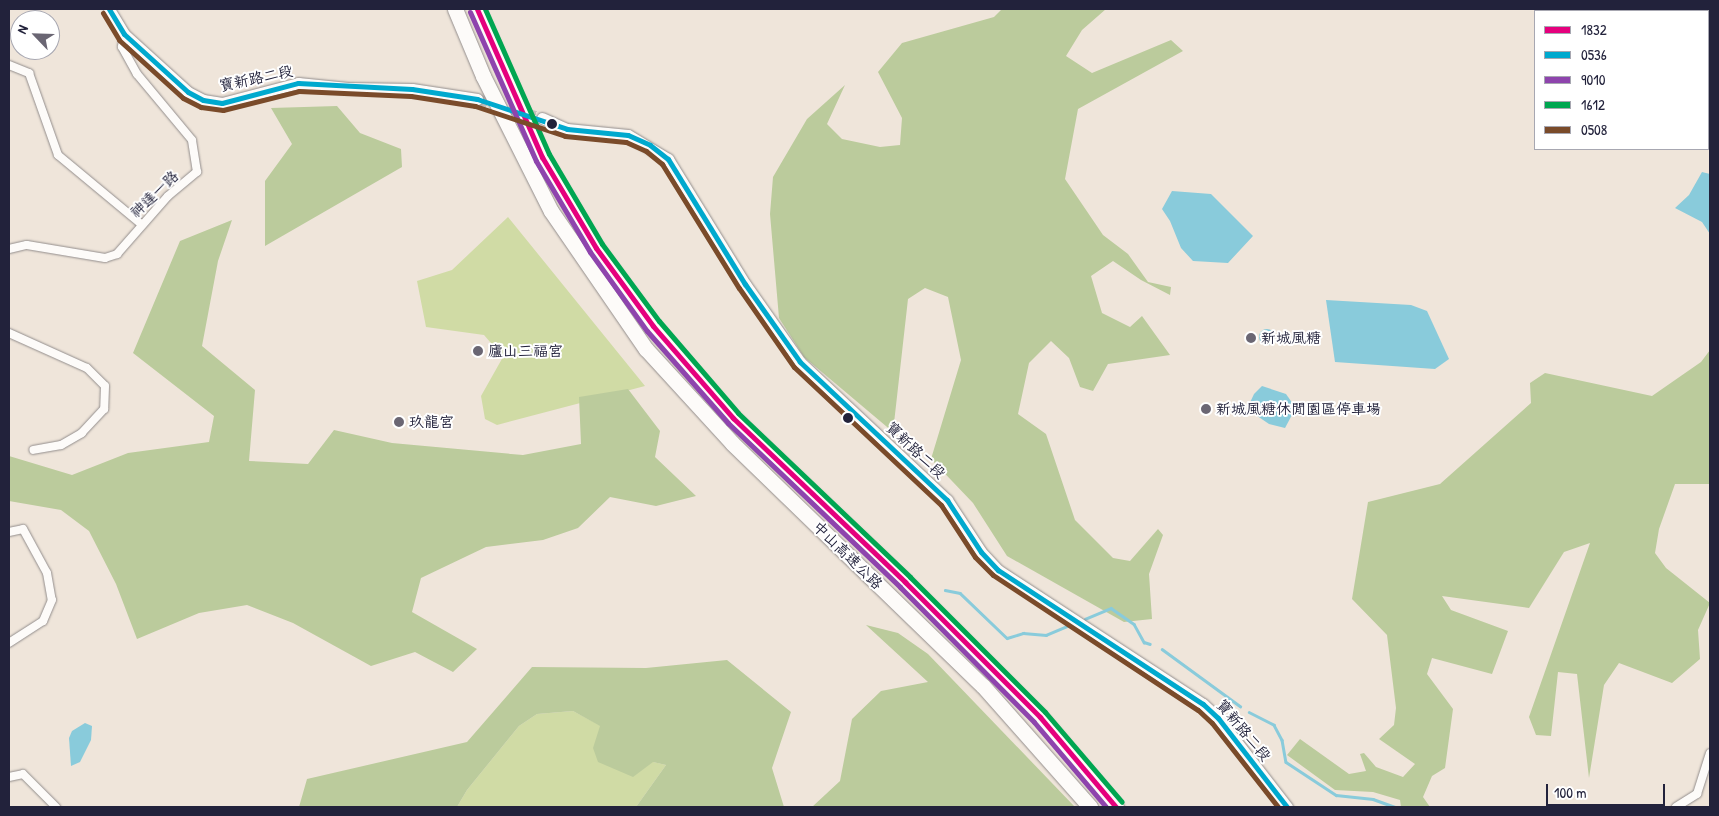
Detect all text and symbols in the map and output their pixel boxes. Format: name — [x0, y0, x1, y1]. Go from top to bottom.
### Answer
north arrow — [10, 10, 60, 60]
legend — [1534, 10, 1709, 150]
text: 1832 — [1581, 19, 1607, 40]
text: N — [12, 22, 32, 36]
text: 0536 — [1581, 44, 1607, 65]
street label: 寶新路二段 — [217, 61, 295, 95]
text: 9010 — [1581, 69, 1605, 90]
text: 1612 — [1581, 94, 1605, 115]
unlabelled marker — [547, 119, 557, 129]
text: 0508 — [1581, 119, 1607, 140]
street label: 神達一路 — [126, 167, 182, 221]
place label: 新城風糖 — [1261, 329, 1321, 347]
marker: 新城風糖 — [1245, 332, 1257, 344]
place label: 廬山三福宫 — [488, 342, 563, 360]
marker: 廬山三福宫 — [472, 345, 484, 357]
place label: 新城風糖休閒園區停車場 — [1216, 400, 1381, 418]
marker: 新城風糖休閒園區停車場 — [1200, 403, 1212, 415]
place label: 玖龍宮 — [409, 413, 454, 431]
unlabelled marker — [843, 413, 853, 423]
marker: 玖龍宮 — [393, 416, 405, 428]
street label: 寶新路二段 — [882, 418, 950, 482]
street label: 中山高速公路 — [809, 517, 887, 593]
street label: 寶新路二段 — [1213, 695, 1275, 765]
scale bar — [1549, 774, 1668, 806]
text: 100 m — [1554, 782, 1587, 803]

